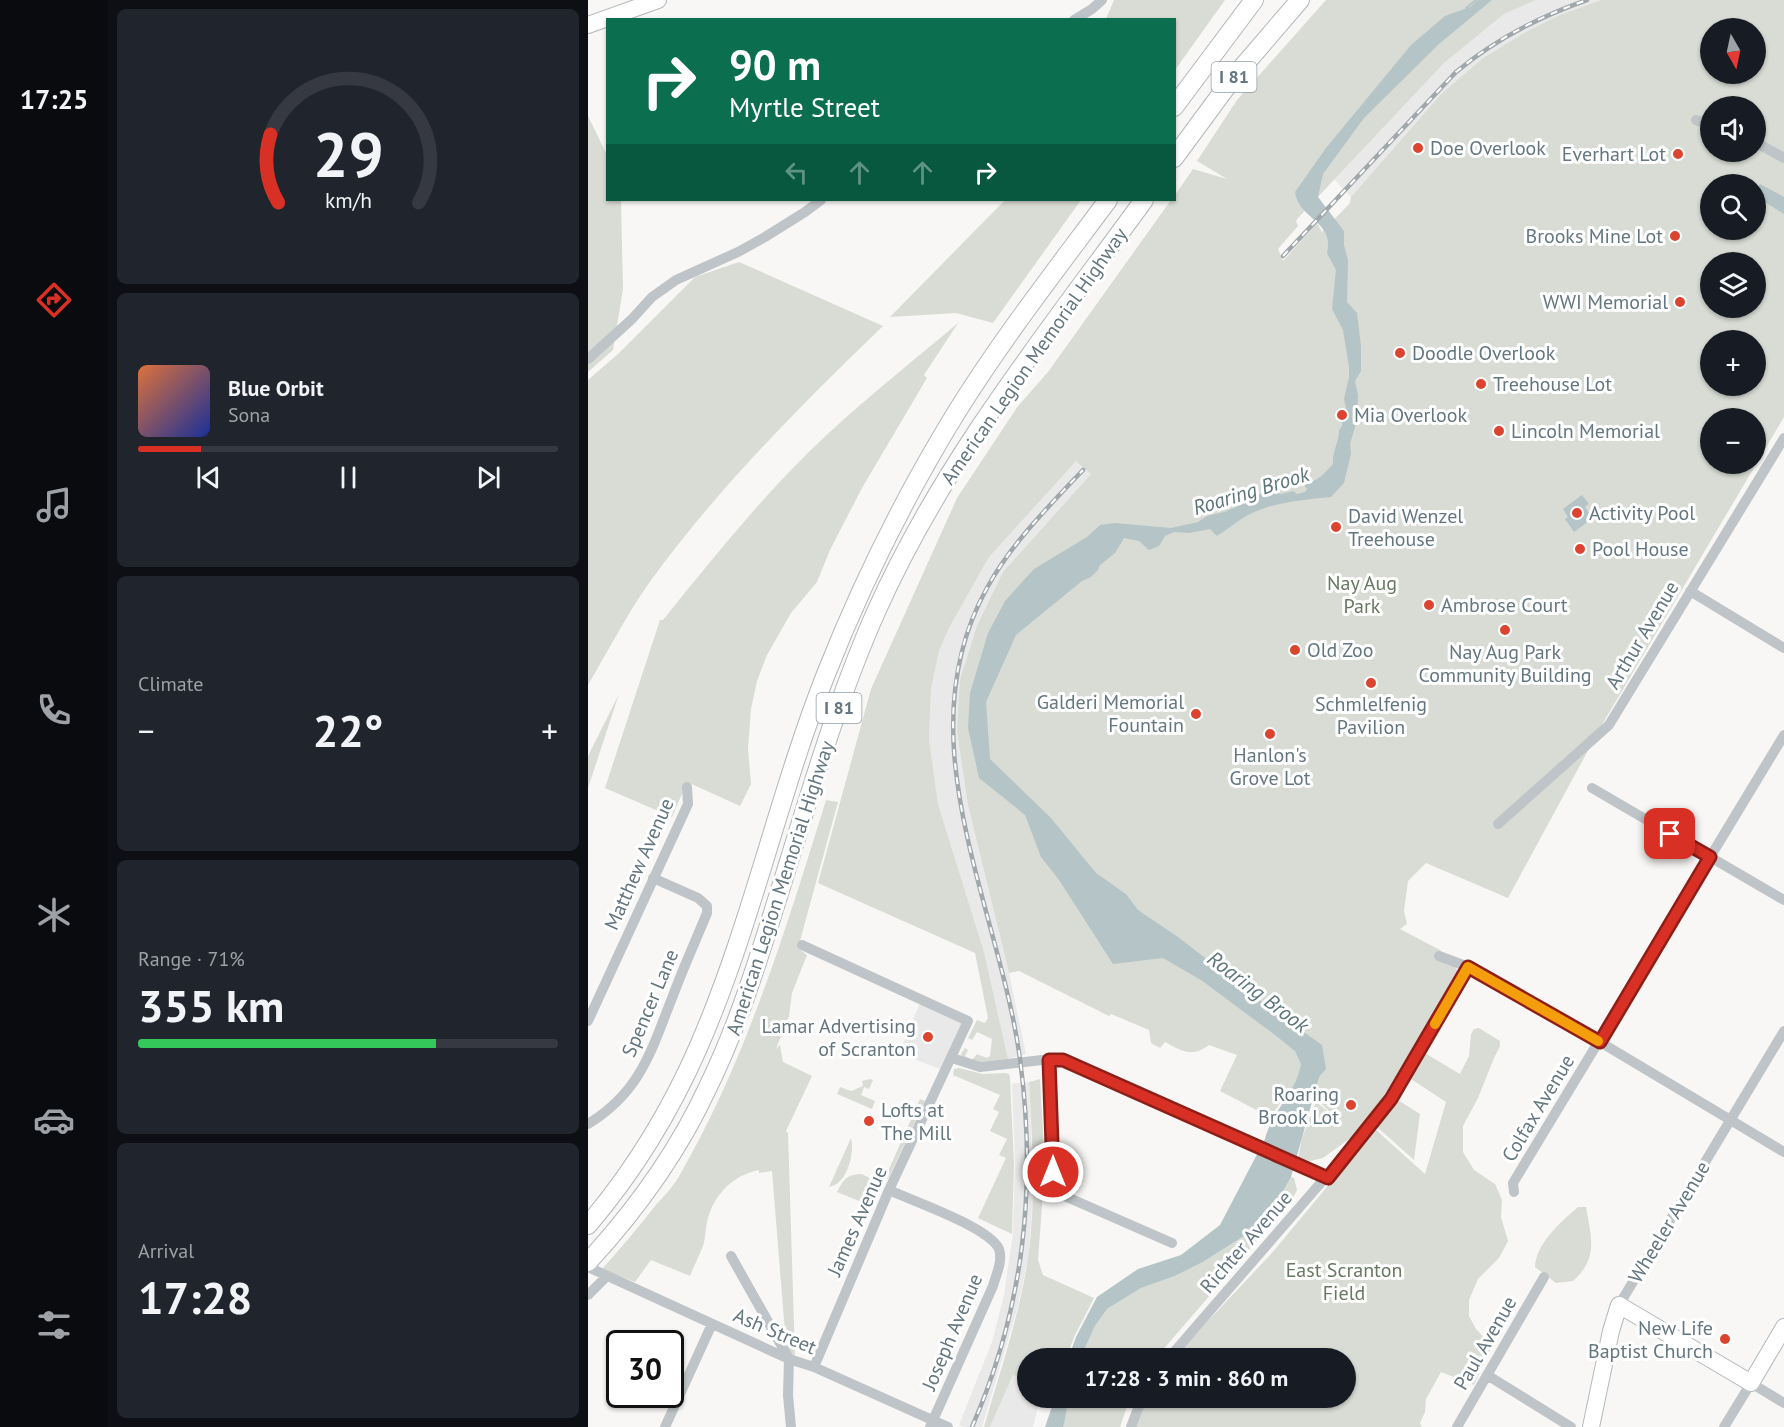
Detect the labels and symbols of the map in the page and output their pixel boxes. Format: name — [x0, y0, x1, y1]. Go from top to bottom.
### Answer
north arrow — [1700, 18, 1766, 84]
road number: I 81 — [1212, 62, 1256, 92]
place label: Doe Overlook — [1430, 135, 1546, 161]
marker: Doe Overlook — [1411, 141, 1425, 155]
place label: Everhart Lot — [1562, 141, 1666, 167]
marker: Everhart Lot — [1671, 147, 1685, 161]
street label: American Legion Memorial Highway — [935, 222, 1133, 490]
place label: Brooks Mine Lot — [1525, 223, 1663, 249]
marker: Brooks Mine Lot — [1668, 229, 1682, 243]
place label: WWI Memorial — [1543, 289, 1668, 315]
marker: WWI Memorial — [1673, 295, 1687, 309]
place label: Doodle Overlook — [1412, 340, 1556, 366]
marker: Doodle Overlook — [1393, 346, 1407, 360]
place label: Treehouse Lot — [1493, 371, 1612, 397]
marker: Treehouse Lot — [1474, 377, 1488, 391]
place label: Mia Overlook — [1354, 402, 1467, 428]
marker: Mia Overlook — [1335, 408, 1349, 422]
place label: Lincoln Memorial — [1511, 418, 1660, 444]
marker: Lincoln Memorial — [1492, 424, 1506, 438]
water label: Roaring Brook — [1189, 460, 1314, 521]
place label: Activity Pool — [1589, 500, 1695, 526]
place label: David Wenzel Treehouse — [1348, 503, 1463, 552]
marker: Activity Pool — [1570, 506, 1584, 520]
marker: David Wenzel Treehouse — [1329, 520, 1343, 534]
place label: Pool House — [1592, 536, 1689, 562]
marker: Pool House — [1573, 542, 1587, 556]
park label: Nay Aug Park — [1327, 570, 1397, 619]
street label: Arthur Avenue — [1600, 576, 1684, 694]
place label: Ambrose Court — [1441, 592, 1568, 618]
marker: Ambrose Court — [1422, 598, 1436, 612]
marker: Nay Aug Park Community Building — [1498, 623, 1512, 637]
place label: Old Zoo — [1307, 637, 1374, 663]
place label: Nay Aug Park Community Building — [1418, 639, 1592, 688]
marker: Old Zoo — [1288, 643, 1302, 657]
marker: Schmlelfenig Pavilion — [1364, 676, 1378, 690]
place label: Galderi Memorial Fountain — [1037, 689, 1184, 738]
place label: Schmlelfenig Pavilion — [1315, 691, 1427, 740]
road number: I 81 — [816, 693, 862, 723]
marker: Galderi Memorial Fountain — [1189, 707, 1203, 721]
marker: Hanlon's Grove Lot — [1263, 727, 1277, 741]
street label: American Legion Memorial Highway — [720, 737, 840, 1039]
place label: Hanlon's Grove Lot — [1229, 742, 1311, 791]
street label: Matthew Avenue — [598, 794, 680, 934]
pin — [1644, 808, 1695, 859]
street label: Spencer Lane — [616, 945, 684, 1061]
water label: Roaring Brook — [1202, 945, 1316, 1039]
place label: Lamar Advertising of Scranton — [761, 1013, 916, 1062]
marker: Lamar Advertising of Scranton — [921, 1030, 935, 1044]
street label: Colfax Avenue — [1496, 1050, 1580, 1166]
place label: Roaring Brook Lot — [1258, 1081, 1339, 1130]
place label: Lofts at The Mill — [881, 1097, 952, 1146]
marker: Roaring Brook Lot — [1344, 1098, 1358, 1112]
marker: Lofts at The Mill — [862, 1114, 876, 1128]
position arrow — [1021, 1140, 1085, 1204]
street label: Wheeler Avenue — [1622, 1156, 1716, 1288]
street label: James Avenue — [821, 1162, 893, 1281]
street label: Richter Avenue — [1194, 1185, 1298, 1299]
park label: East Scranton Field — [1286, 1257, 1402, 1306]
street label: Joseph Avenue — [915, 1270, 988, 1395]
street label: Paul Avenue — [1448, 1291, 1522, 1395]
street label: Ash Street — [730, 1302, 821, 1360]
place label: New Life Baptist Church — [1588, 1315, 1713, 1364]
speed limit sign: 30 — [606, 1330, 684, 1408]
marker: New Life Baptist Church — [1718, 1332, 1732, 1346]

